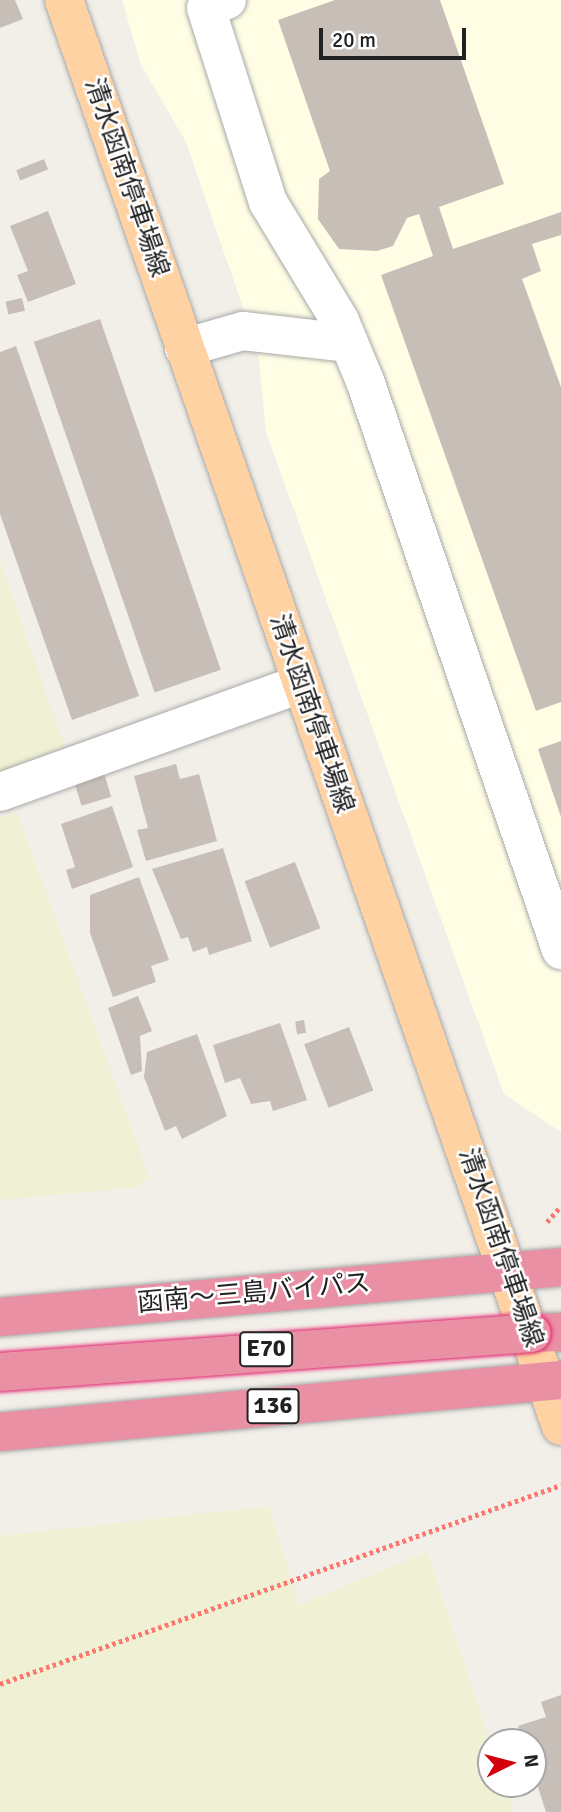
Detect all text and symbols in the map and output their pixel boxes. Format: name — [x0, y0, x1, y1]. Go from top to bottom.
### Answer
scale bar — [323, 14, 470, 58]
text: 20 m — [332, 27, 376, 53]
street label: 清水函南停車場線 — [77, 75, 175, 281]
street label: 清水函南停車場線 — [262, 611, 360, 817]
street label: 清水函南停車場線 — [451, 1145, 549, 1351]
street label: 函南～三島バイパス — [136, 1268, 372, 1320]
road number: E70 — [238, 1329, 294, 1370]
road number: 136 — [245, 1386, 301, 1426]
north arrow — [477, 1728, 547, 1798]
text: N — [518, 1753, 544, 1769]

